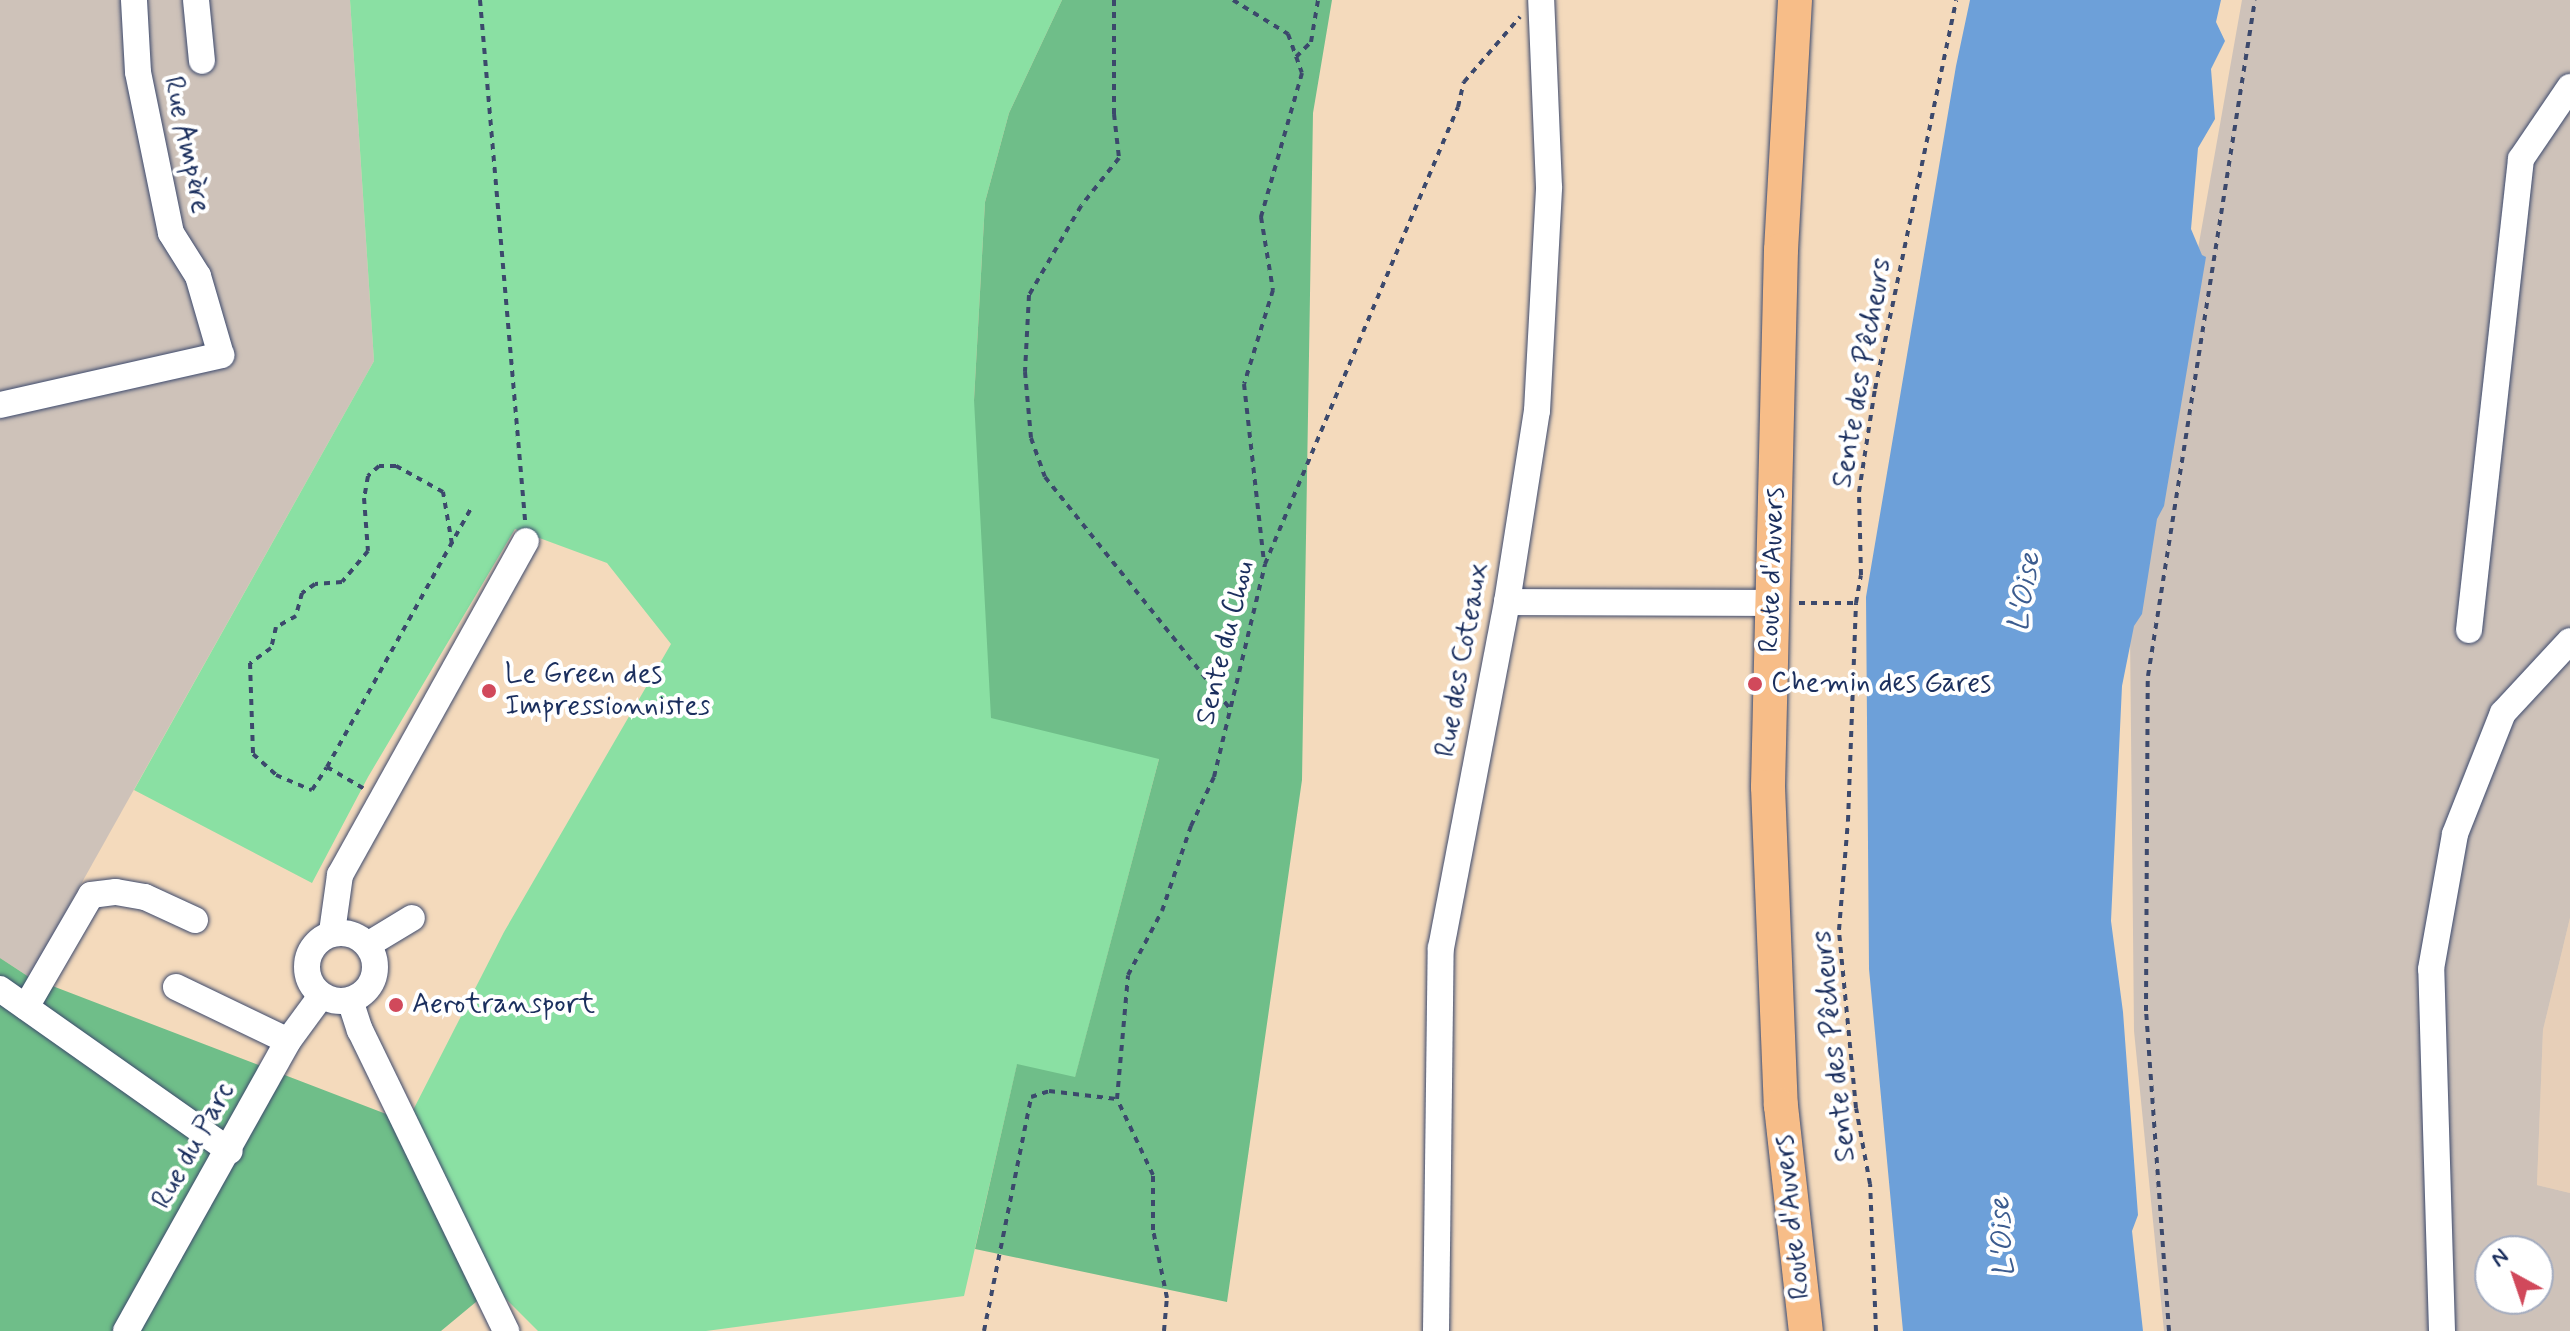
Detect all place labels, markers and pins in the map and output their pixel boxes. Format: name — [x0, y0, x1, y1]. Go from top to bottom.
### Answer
place label: Le Green des Impressionnistes — [505, 658, 710, 724]
place label: Chemin des Gares — [1771, 667, 1992, 701]
marker: Chemin des Gares — [1746, 675, 1764, 693]
marker: Le Green des Impressionnistes — [480, 682, 498, 700]
place label: Aerotransport — [412, 988, 595, 1022]
marker: Aerotransport — [387, 996, 405, 1014]

